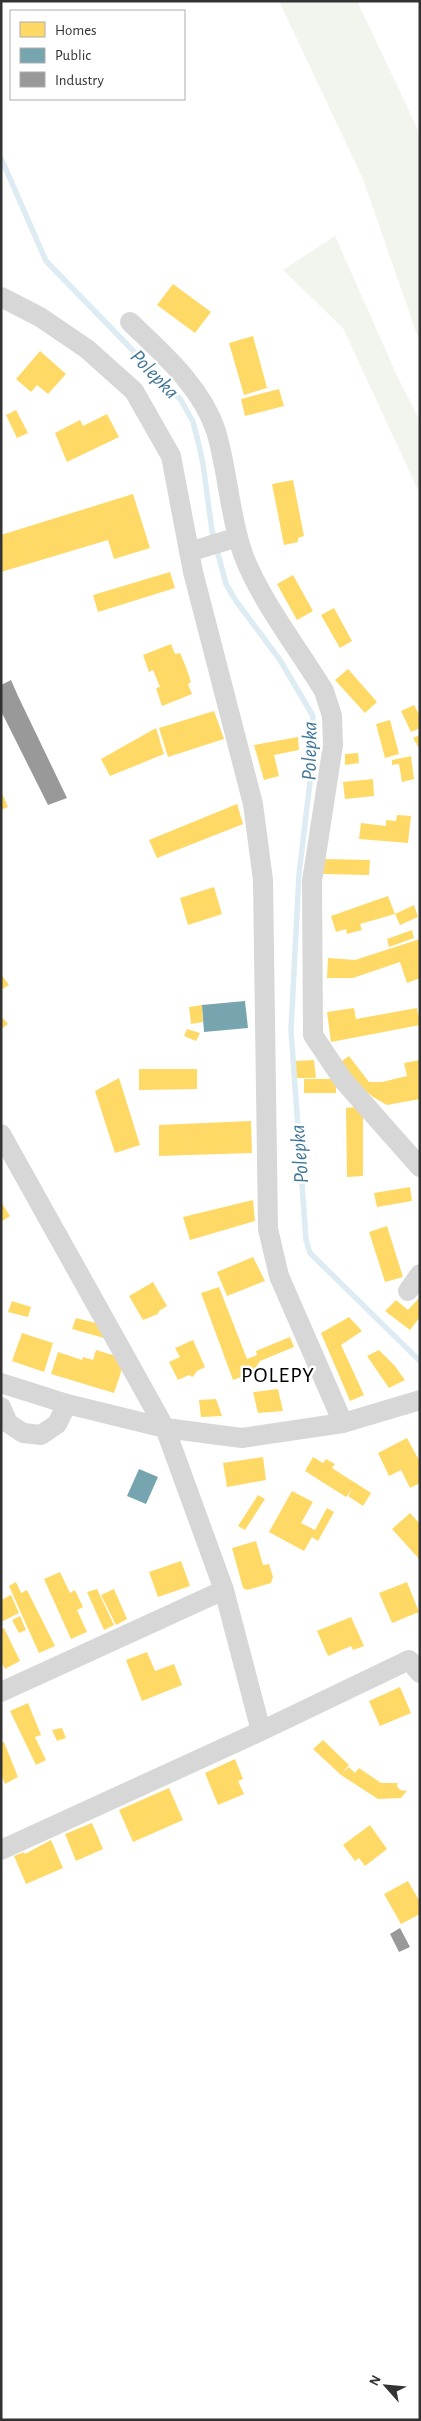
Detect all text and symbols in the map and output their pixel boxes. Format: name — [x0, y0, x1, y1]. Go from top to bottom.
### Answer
legend — [10, 10, 185, 100]
text: Homes — [55, 23, 97, 38]
text: Public — [55, 48, 91, 63]
text: Industry — [55, 73, 104, 88]
water label: Polepka — [126, 346, 183, 404]
water label: Polepka — [298, 721, 322, 781]
water label: Polepka — [287, 1124, 313, 1184]
district label: POLEPY — [241, 1364, 315, 1386]
north arrow — [361, 2361, 411, 2411]
text: N — [367, 2373, 384, 2388]

